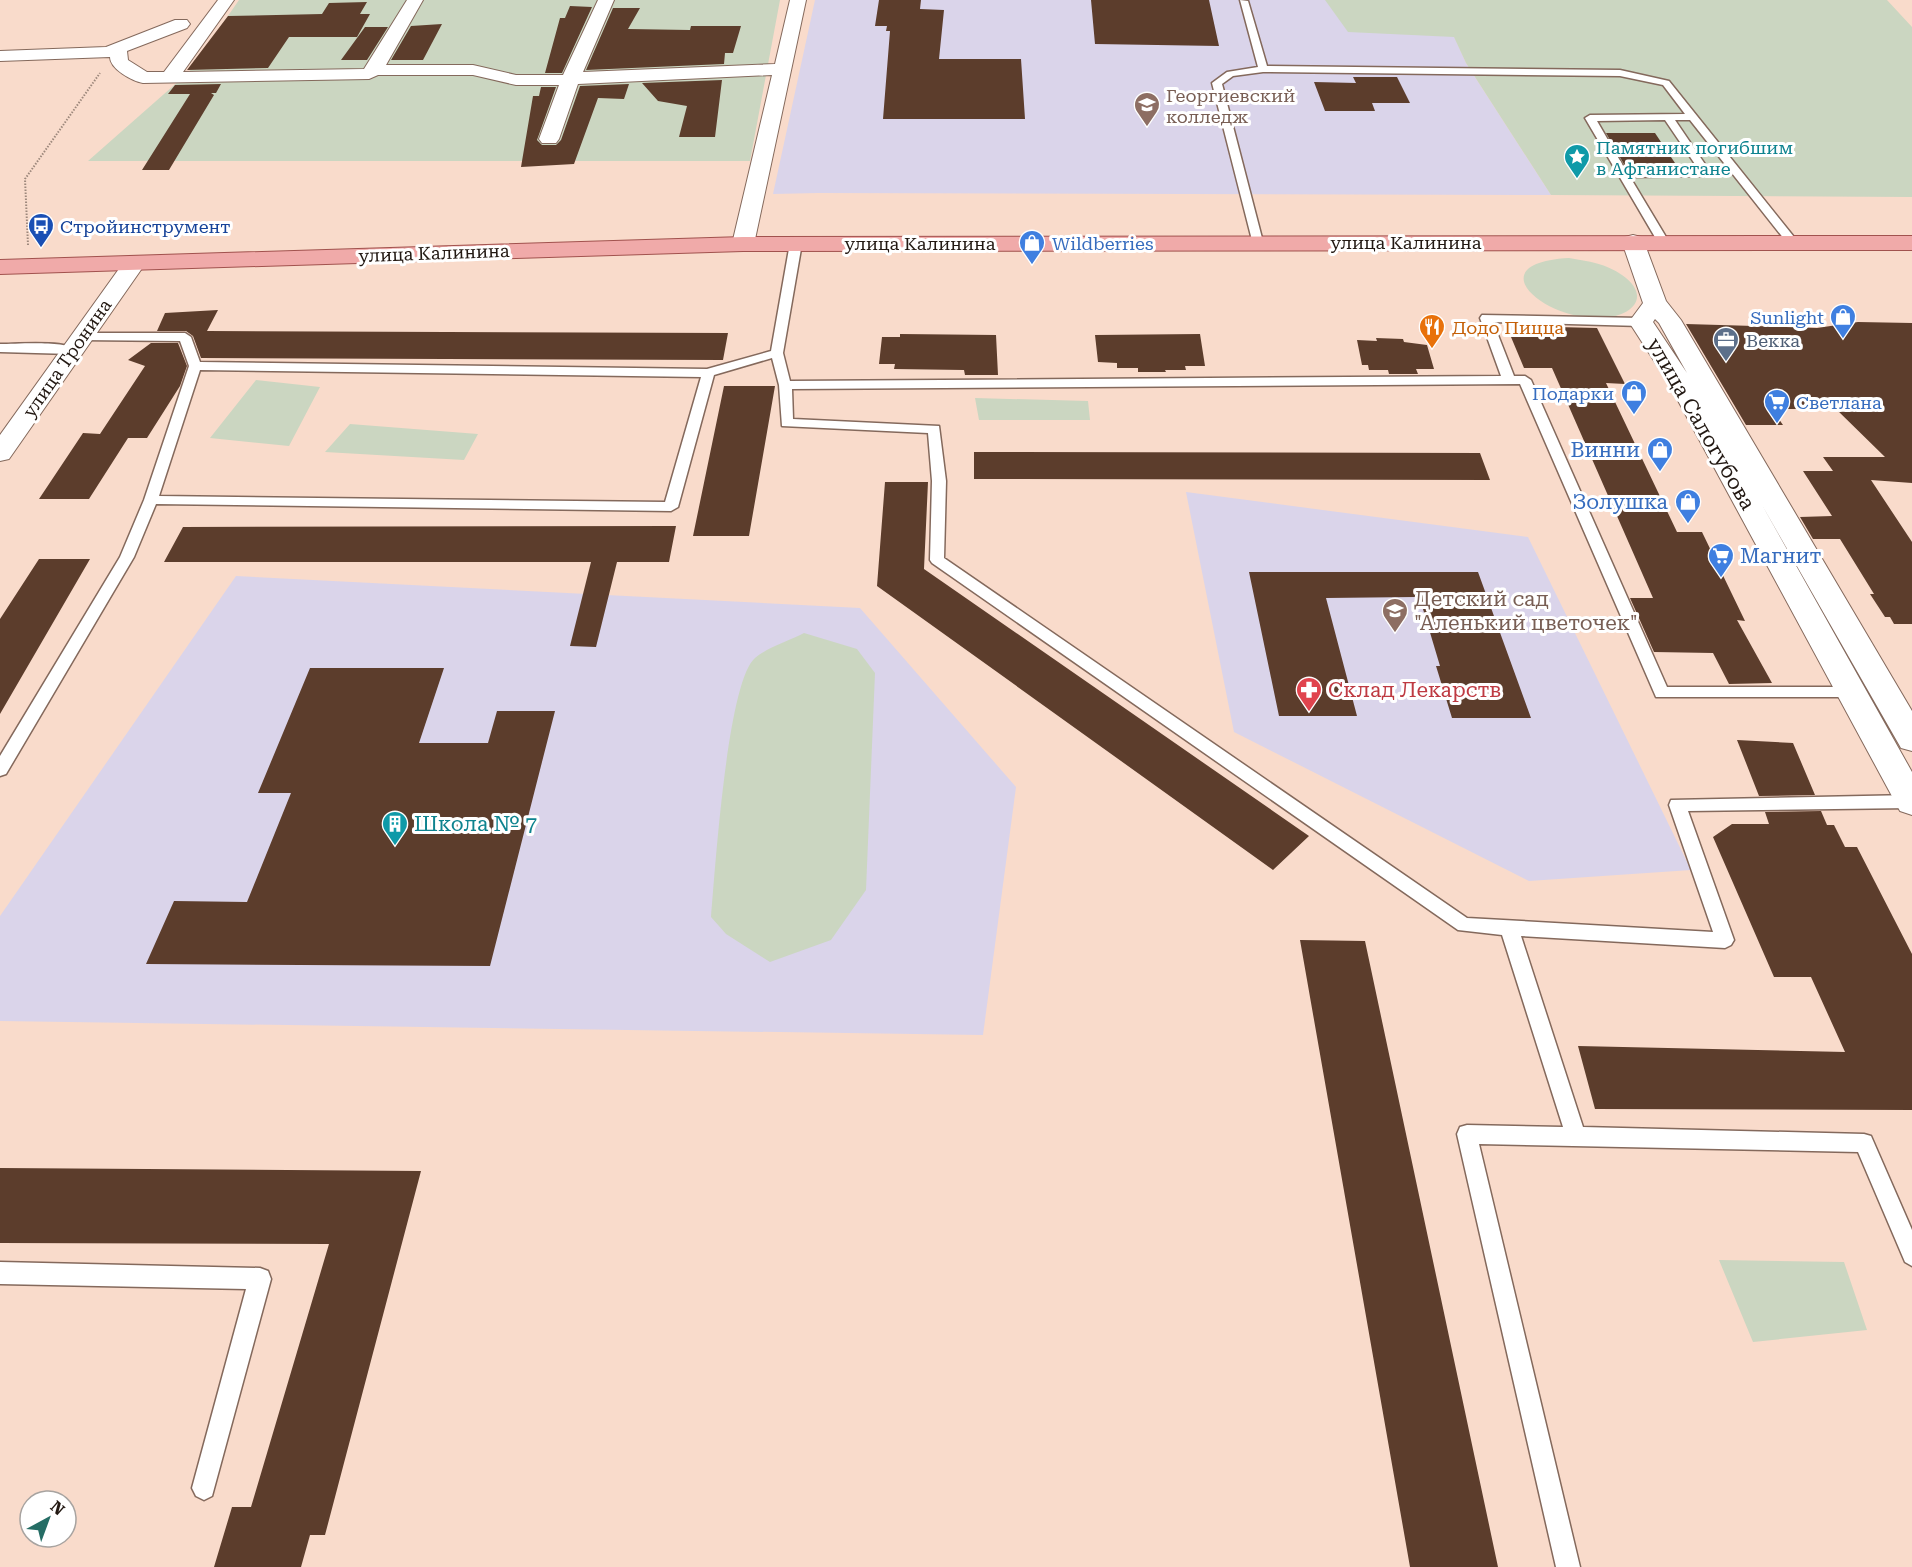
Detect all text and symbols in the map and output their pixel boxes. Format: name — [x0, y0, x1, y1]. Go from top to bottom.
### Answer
place label: Георгиевский колледж — [1166, 85, 1295, 127]
school or university icon: Георгиевский колледж — [1132, 90, 1162, 128]
place label: Памятник погибшим в Афганистане — [1596, 137, 1793, 179]
place icon: Памятник погибшим в Афганистане — [1562, 142, 1592, 180]
bus stop icon: Стройинструмент — [26, 211, 56, 249]
place label: Стройинструмент — [60, 216, 230, 237]
shop icon: Wildberries — [1017, 228, 1047, 266]
street label: улица Калинина — [1330, 232, 1482, 253]
street label: улица Калинина — [844, 233, 996, 254]
place label: Wildberries — [1052, 233, 1154, 254]
street label: улица Калинина — [358, 240, 510, 266]
street label: улица Тронина — [18, 295, 116, 421]
shop icon: Sunlight — [1828, 302, 1858, 340]
place label: Sunlight — [1750, 307, 1824, 328]
restaurant icon: Додо Пицца — [1417, 312, 1447, 350]
place label: Додо Пицца — [1452, 317, 1564, 338]
office icon: Векка — [1711, 325, 1741, 363]
place label: Векка — [1746, 330, 1800, 351]
street label: улица Салогубова — [1642, 334, 1760, 515]
shop icon: Подарки — [1619, 378, 1649, 416]
place label: Подарки — [1532, 383, 1614, 404]
supermarket icon: Светлана — [1762, 387, 1792, 425]
place label: Светлана — [1796, 392, 1882, 413]
shop icon: Винни — [1645, 435, 1675, 473]
place label: Винни — [1571, 438, 1640, 462]
shop icon: Золушка — [1673, 487, 1703, 525]
place label: Золушка — [1572, 490, 1669, 514]
supermarket icon: Магнит — [1706, 541, 1736, 579]
place label: Магнит — [1740, 544, 1822, 568]
place label: Детский сад "Аленький цветочек" — [1414, 587, 1638, 635]
school or university icon: Детский сад "Аленький цветочек" — [1380, 596, 1410, 634]
pharmacy icon: Склад Лекарств — [1294, 675, 1324, 713]
place label: Склад Лекарств — [1328, 678, 1501, 702]
building icon: Школа № 7 — [380, 809, 410, 847]
place label: Школа № 7 — [414, 812, 537, 836]
north arrow — [18, 1489, 78, 1549]
text: N — [47, 1497, 68, 1519]

